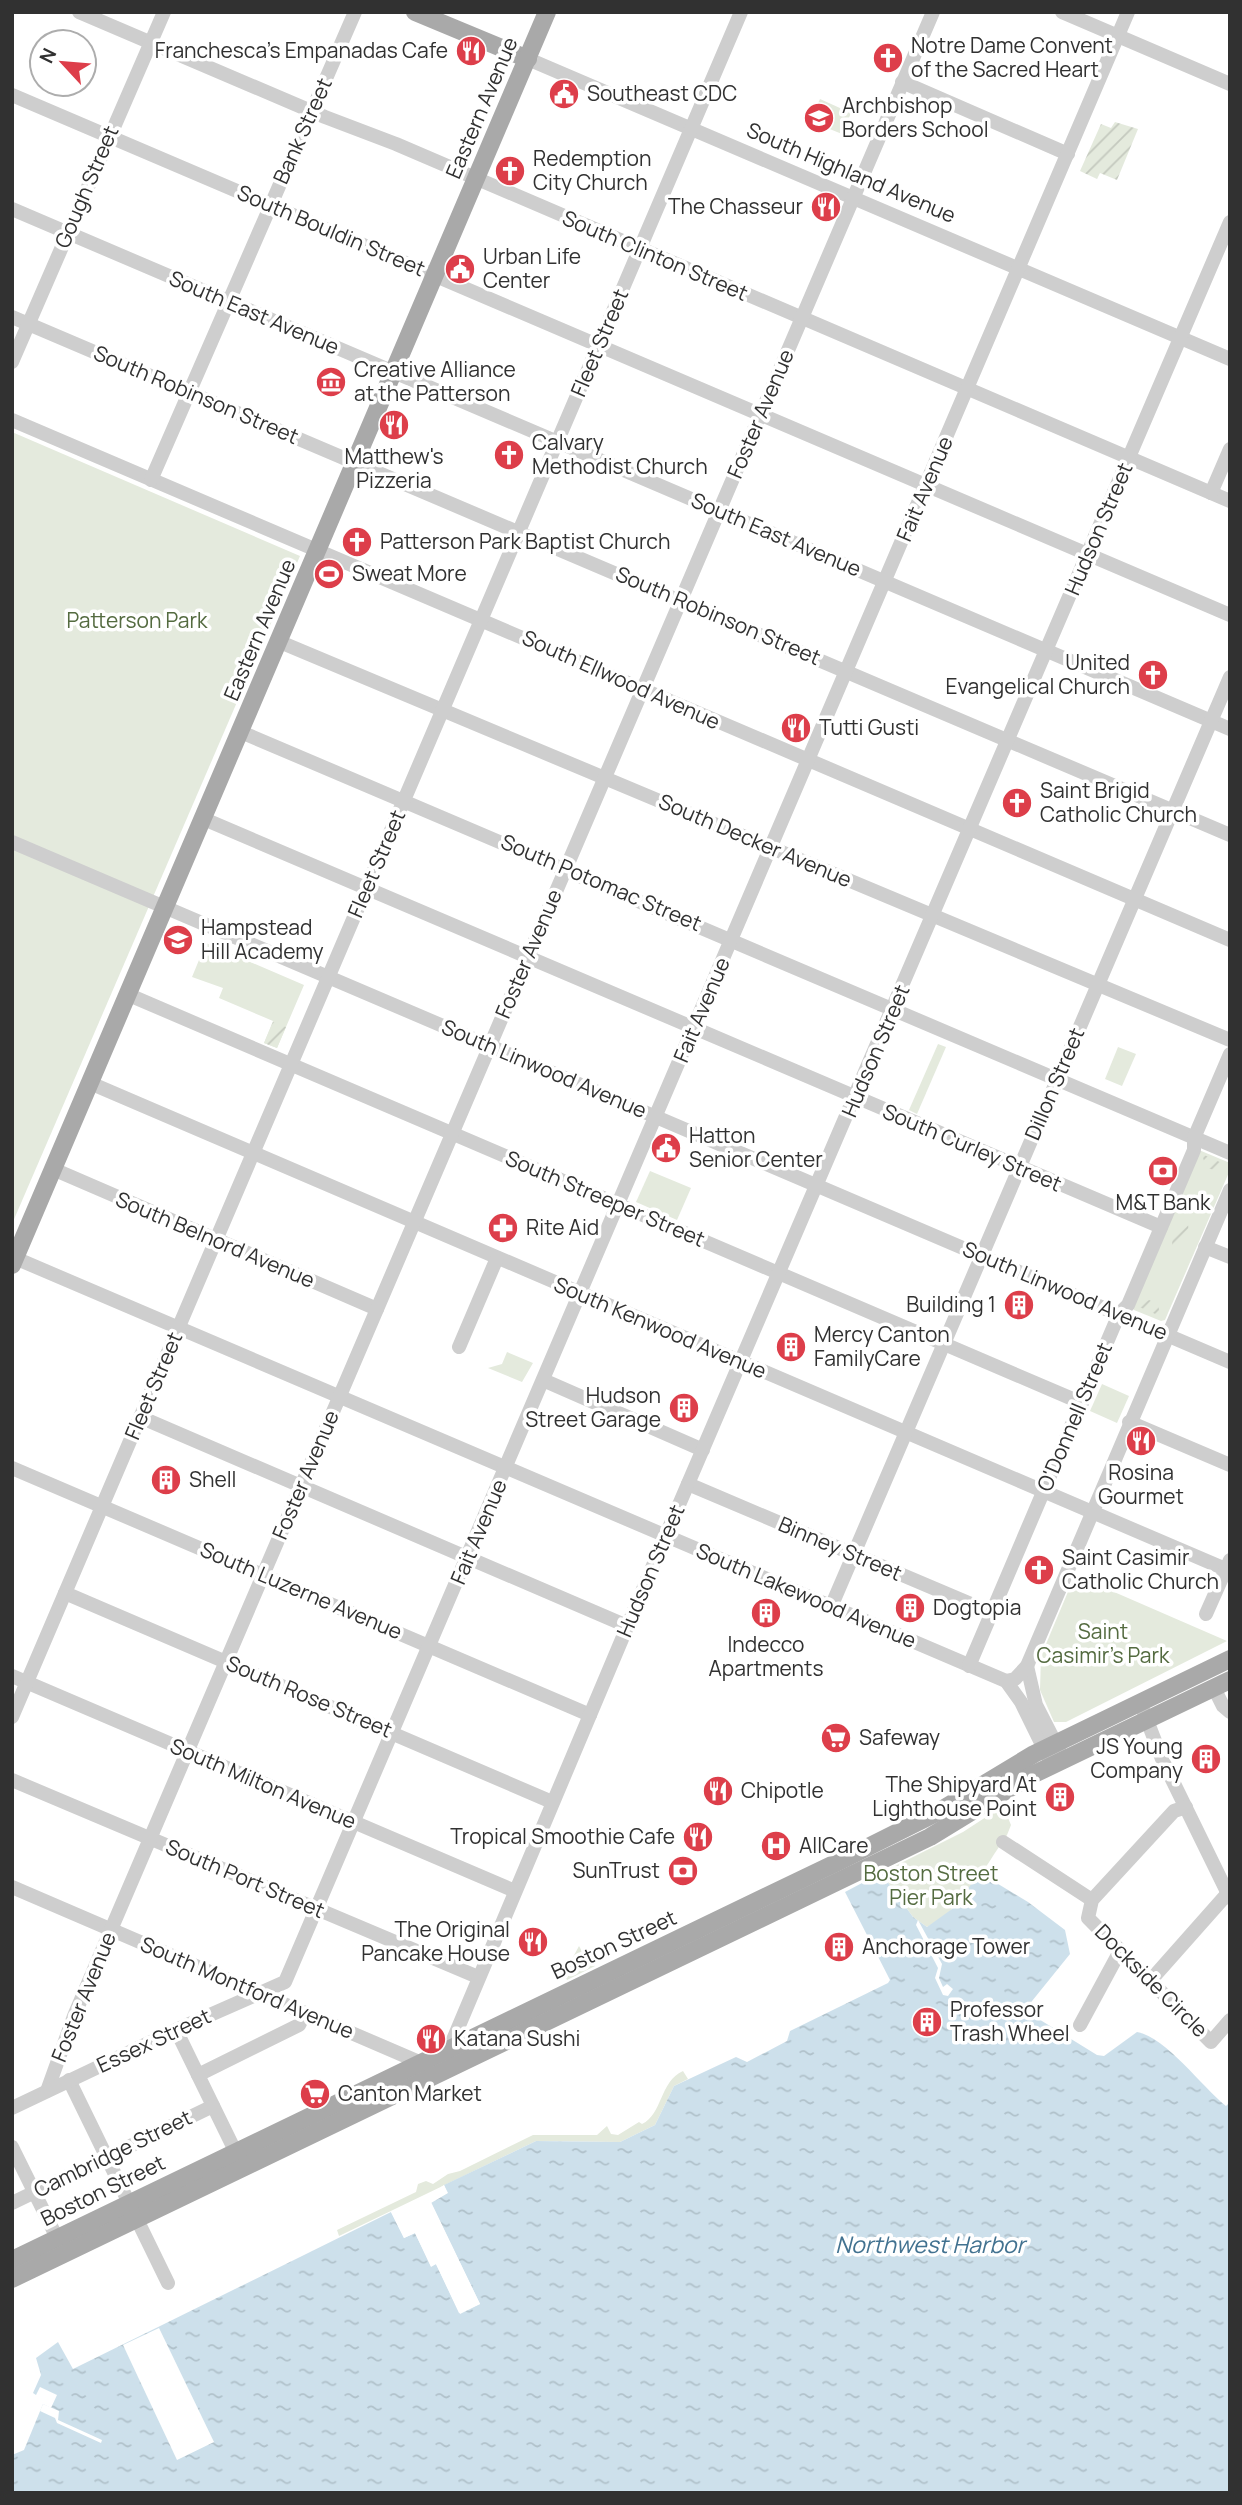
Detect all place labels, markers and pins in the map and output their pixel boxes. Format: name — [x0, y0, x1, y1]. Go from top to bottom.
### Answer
place label: Notre Dame Convent of the Sacred Heart — [911, 31, 1113, 83]
restaurant icon: Franchesca's Empanadas Cafe — [454, 34, 488, 68]
place label: Franchesca's Empanadas Cafe — [155, 36, 448, 64]
church icon: Notre Dame Convent of the Sacred Heart — [871, 41, 905, 75]
public building icon: Southeast CDC — [547, 77, 581, 111]
place label: Southeast CDC — [587, 79, 737, 107]
place label: Archbishop Borders School — [842, 91, 989, 143]
school or university icon: Archbishop Borders School — [802, 101, 836, 135]
place label: Redemption City Church — [533, 144, 651, 196]
church icon: Redemption City Church — [493, 154, 527, 188]
restaurant icon: The Chasseur — [809, 190, 843, 224]
place label: The Chasseur — [668, 192, 803, 220]
place label: Urban Life Center — [483, 242, 581, 294]
public building icon: Urban Life Center — [443, 252, 477, 286]
place label: Creative Alliance at the Patterson — [354, 355, 516, 407]
museum icon: Creative Alliance at the Patterson — [314, 365, 348, 399]
restaurant icon: Matthew's Pizzeria — [377, 408, 411, 442]
place label: Calvary Methodist Church — [532, 428, 708, 480]
church icon: Calvary Methodist Church — [492, 438, 526, 472]
place label: Matthew's Pizzeria — [344, 442, 444, 494]
church icon: Patterson Park Baptist Church — [340, 525, 374, 559]
place label: Patterson Park Baptist Church — [380, 527, 670, 555]
sports icon: Sweat More — [312, 557, 346, 591]
place label: Sweat More — [352, 559, 467, 587]
place label: United Evangelical Church — [946, 648, 1130, 700]
church icon: United Evangelical Church — [1136, 658, 1170, 692]
restaurant icon: Tutti Gusti — [779, 711, 813, 745]
place label: Tutti Gusti — [819, 713, 919, 741]
place label: Saint Brigid Catholic Church — [1040, 776, 1197, 828]
church icon: Saint Brigid Catholic Church — [1000, 786, 1034, 820]
place label: Hampstead Hill Academy — [201, 913, 324, 965]
school or university icon: Hampstead Hill Academy — [161, 923, 195, 957]
place label: Hatton Senior Center — [689, 1121, 823, 1173]
public building icon: Hatton Senior Center — [649, 1131, 683, 1165]
bank icon: M&T Bank — [1146, 1154, 1180, 1188]
place label: M&T Bank — [1116, 1188, 1211, 1216]
pharmacy icon: Rite Aid — [486, 1211, 520, 1245]
place label: Rite Aid — [526, 1213, 599, 1241]
building icon: Building 1 — [1002, 1288, 1036, 1322]
place label: Building 1 — [906, 1290, 996, 1318]
place label: Mercy Canton FamilyCare — [814, 1320, 950, 1372]
building icon: Mercy Canton FamilyCare — [774, 1330, 808, 1364]
place label: Hudson Street Garage — [525, 1381, 661, 1433]
building icon: Hudson Street Garage — [667, 1391, 701, 1425]
restaurant icon: Rosina Gourmet — [1124, 1424, 1158, 1458]
place label: Rosina Gourmet — [1098, 1458, 1184, 1510]
building icon: Shell — [149, 1463, 183, 1497]
place label: Shell — [189, 1465, 237, 1493]
place label: Saint Casimir Catholic Church — [1062, 1543, 1219, 1595]
church icon: Saint Casimir Catholic Church — [1022, 1553, 1056, 1587]
building icon: Dogtopia — [893, 1591, 927, 1625]
place label: Dogtopia — [933, 1593, 1021, 1621]
building icon: Indecco Apartments — [749, 1596, 783, 1630]
place label: Indecco Apartments — [709, 1630, 824, 1682]
supermarket icon: Safeway — [819, 1721, 853, 1755]
place label: Safeway — [859, 1723, 940, 1751]
place label: JS Young Company — [1091, 1732, 1183, 1784]
building icon: JS Young Company — [1189, 1742, 1223, 1776]
place label: The Shipyard At Lighthouse Point — [872, 1770, 1037, 1822]
restaurant icon: Chipotle — [701, 1774, 735, 1808]
place label: Chipotle — [741, 1776, 824, 1804]
building icon: The Shipyard At Lighthouse Point — [1043, 1780, 1077, 1814]
restaurant icon: Tropical Smoothie Cafe — [681, 1820, 715, 1854]
place label: Tropical Smoothie Cafe — [450, 1822, 675, 1850]
hospital icon: AllCare — [759, 1829, 793, 1863]
place label: AllCare — [799, 1831, 868, 1859]
bank icon: SunTrust — [666, 1854, 700, 1888]
place label: SunTrust — [572, 1856, 660, 1884]
place label: The Original Pancake House — [361, 1915, 510, 1967]
restaurant icon: The Original Pancake House — [516, 1925, 550, 1959]
building icon: Anchorage Tower — [822, 1930, 856, 1964]
place label: Anchorage Tower — [862, 1932, 1031, 1960]
place label: Professor Trash Wheel — [950, 1995, 1070, 2047]
building icon: Professor Trash Wheel — [910, 2005, 944, 2039]
restaurant icon: Katana Sushi — [414, 2022, 448, 2056]
place label: Katana Sushi — [454, 2024, 580, 2052]
supermarket icon: Canton Market — [298, 2077, 332, 2111]
place label: Canton Market — [338, 2079, 482, 2107]

